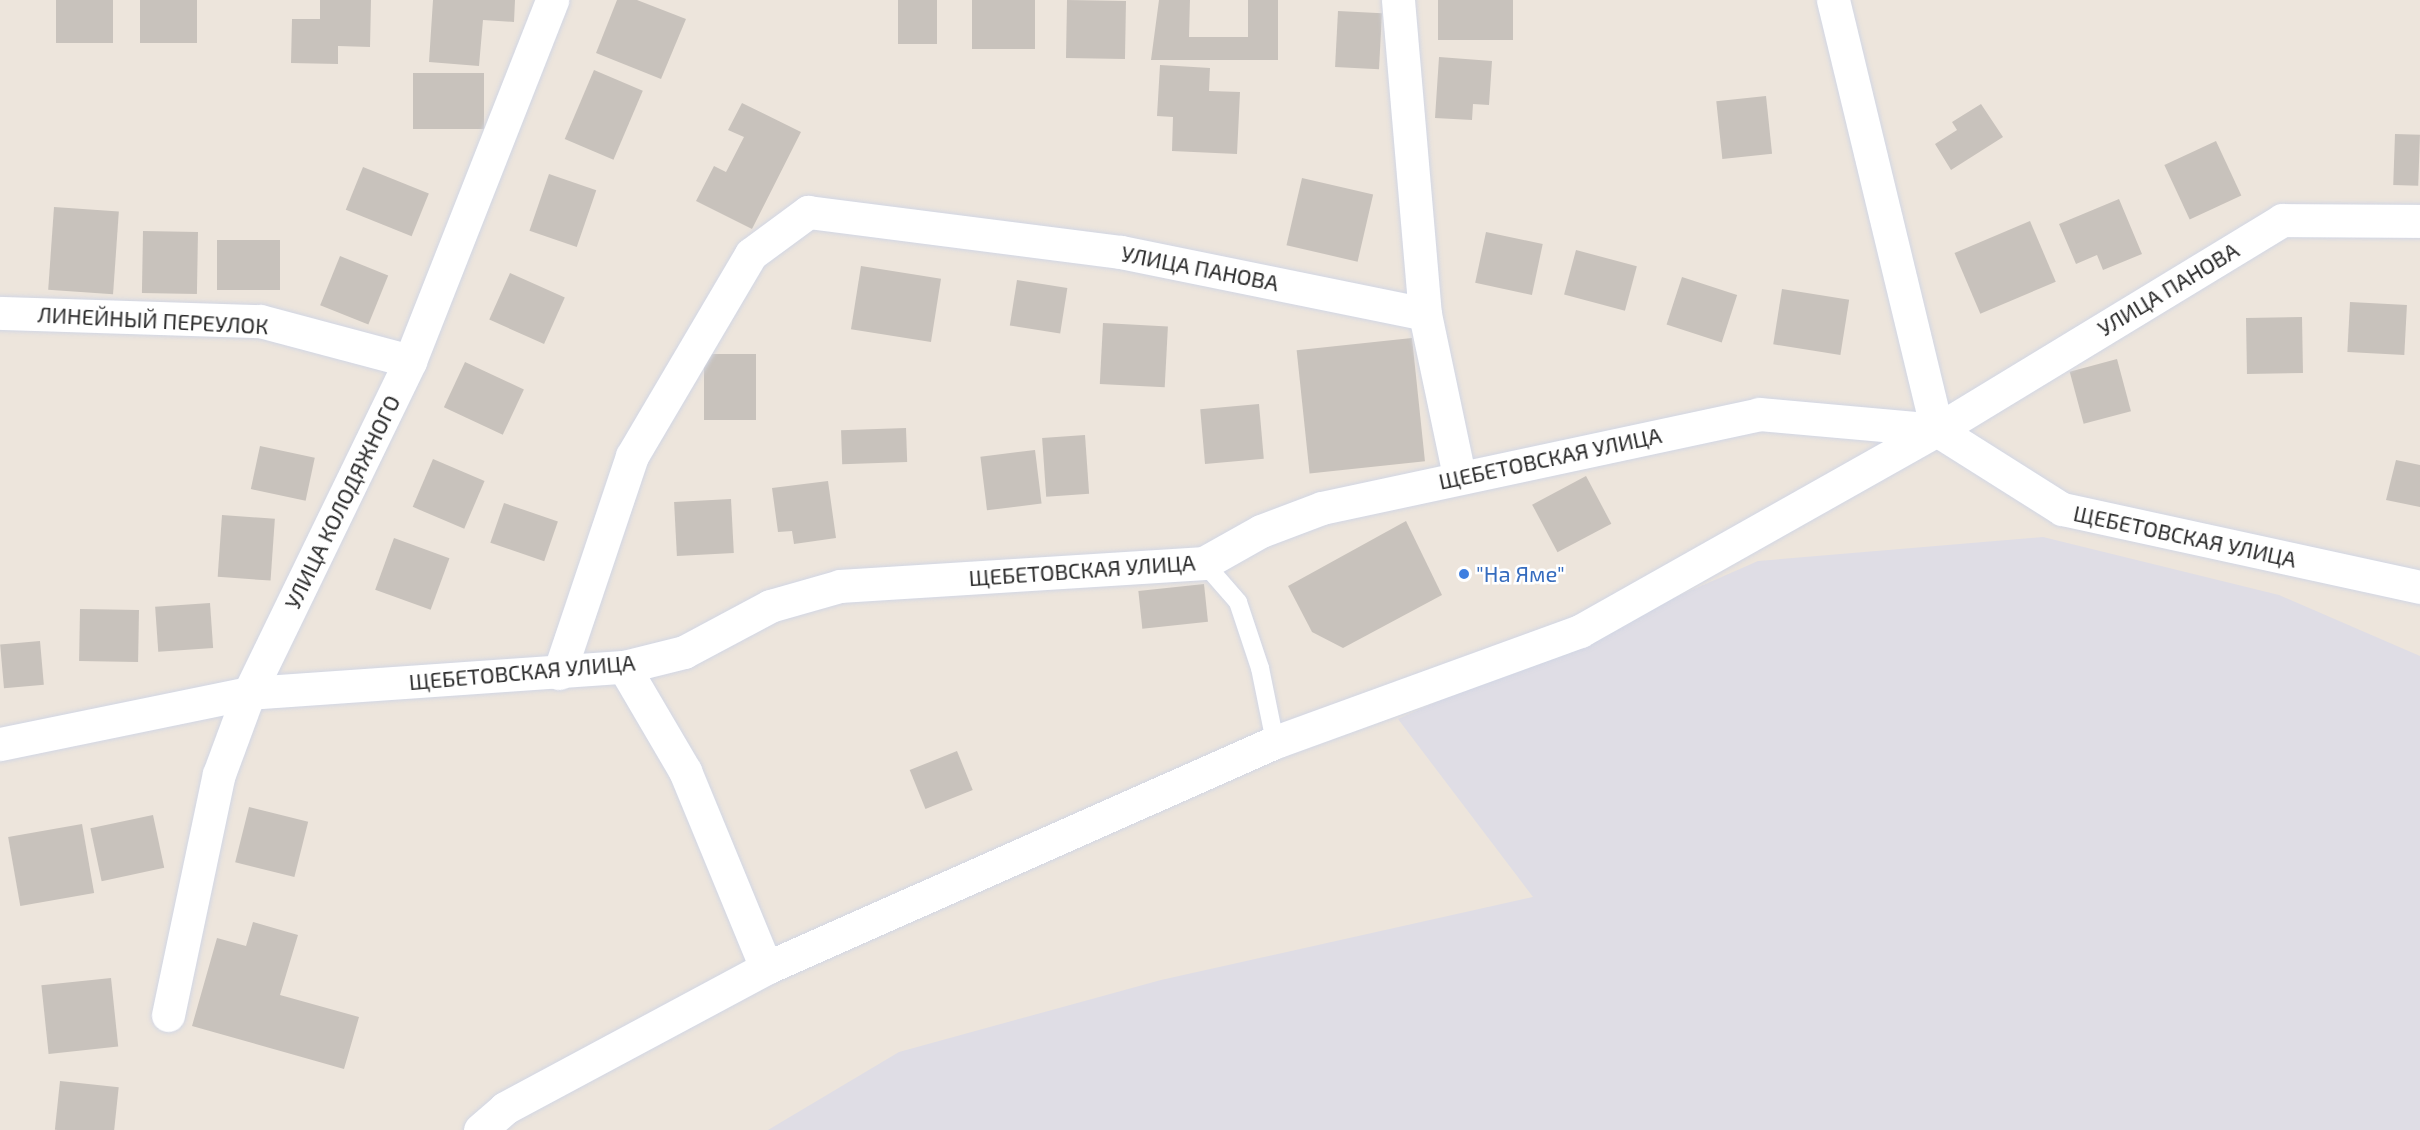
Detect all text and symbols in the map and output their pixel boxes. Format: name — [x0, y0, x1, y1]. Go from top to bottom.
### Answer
street label: УЛИЦА ПАНОВА — [2093, 237, 2243, 341]
street label: УЛИЦА ПАНОВА — [1119, 240, 1281, 296]
street label: ЛИНЕЙНЫЙ ПЕРЕУЛОК — [37, 301, 269, 339]
street label: УЛИЦА КОЛОДЯЖНОГО — [279, 391, 405, 613]
street label: ЩЕБЕТОВСКАЯ УЛИЦА — [1436, 421, 1664, 495]
street label: ЩЕБЕТОВСКАЯ УЛИЦА — [2071, 499, 2299, 573]
street label: ЩЕБЕТОВСКАЯ УЛИЦА — [968, 549, 1196, 591]
place label: "На Яме" — [1476, 561, 1565, 587]
marker: "На Яме" — [1457, 567, 1471, 581]
street label: ЩЕБЕТОВСКАЯ УЛИЦА — [408, 649, 636, 695]

